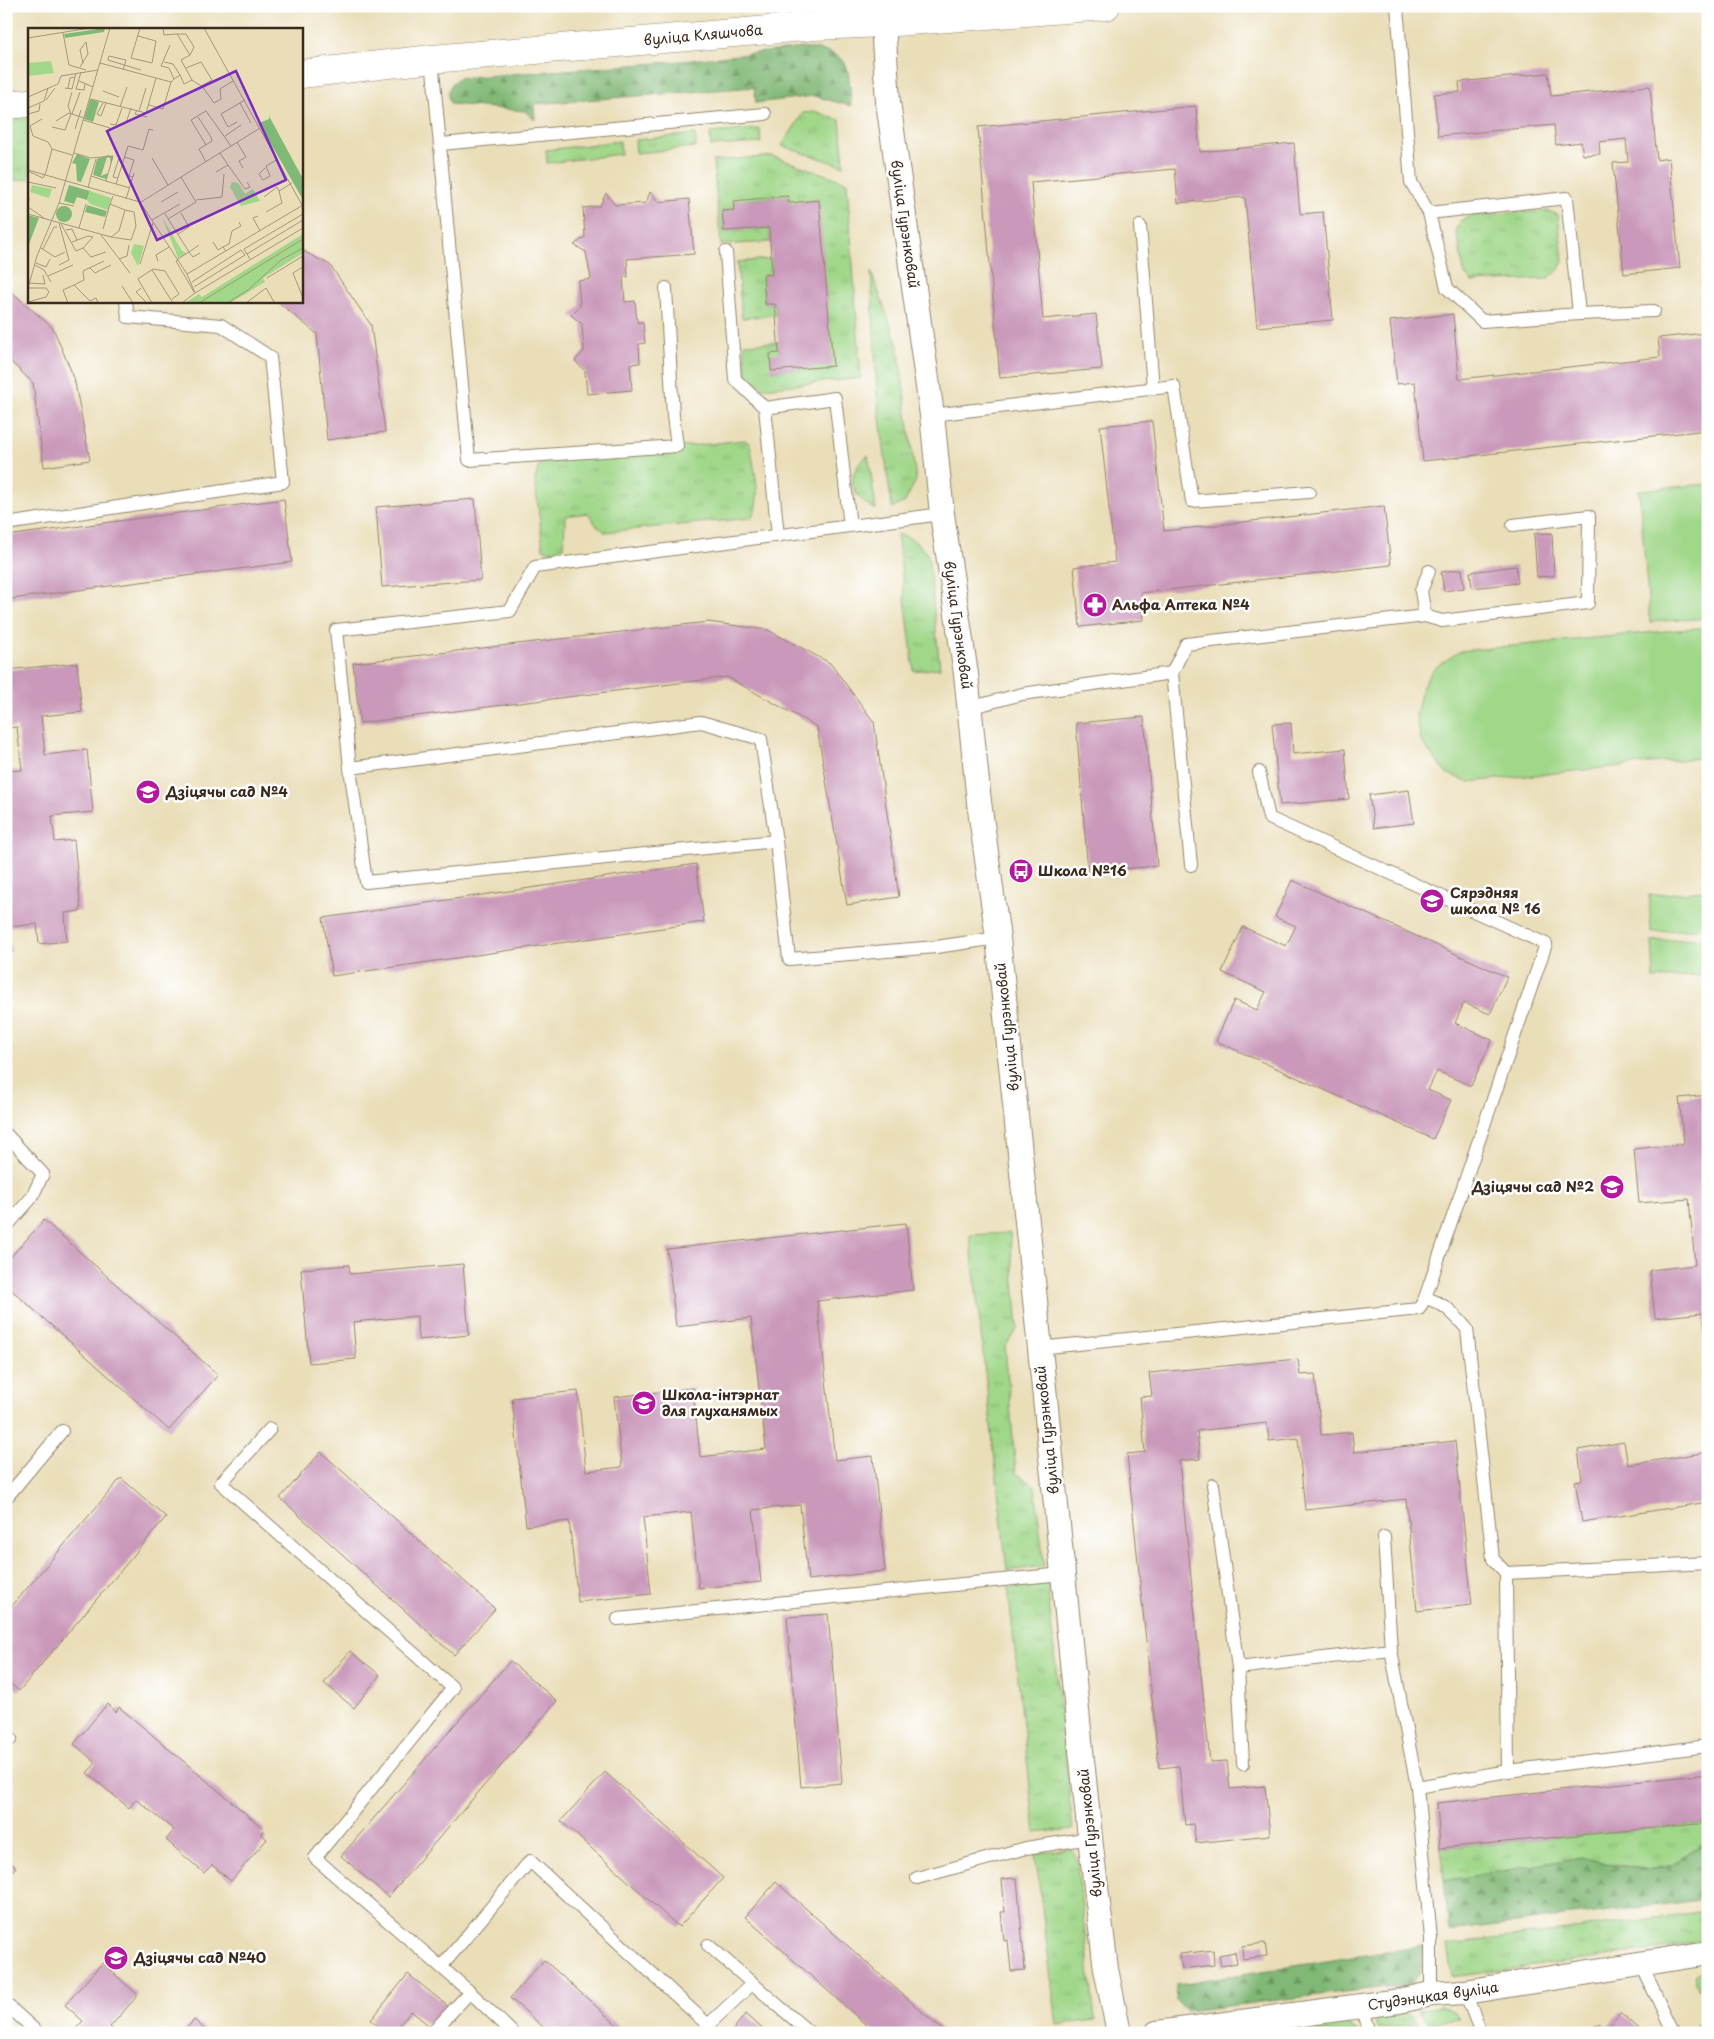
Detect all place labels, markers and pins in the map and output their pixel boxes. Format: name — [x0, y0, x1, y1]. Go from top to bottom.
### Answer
pharmacy icon: Альфа Аптека №4 — [1082, 592, 1108, 618]
place label: Альфа Аптека №4 — [1112, 594, 1250, 615]
school or university icon: Дзіцячы сад №4 — [135, 779, 161, 805]
place label: Дзіцячы сад №4 — [165, 781, 288, 802]
bus stop icon: Школа №16 — [1008, 858, 1034, 884]
place label: Школа №16 — [1038, 860, 1127, 881]
place label: Сярэдняя школа № 16 — [1450, 882, 1541, 919]
school or university icon: Сярэдняя школа № 16 — [1419, 888, 1445, 914]
school or university icon: Дзіцячы сад №2 — [1599, 1174, 1625, 1200]
place label: Дзіцячы сад №2 — [1471, 1176, 1594, 1197]
place label: Школа-інтэрнат для глуханямых — [662, 1384, 780, 1421]
school or university icon: Школа-інтэрнат для глуханямых — [631, 1390, 657, 1416]
school or university icon: Дзіцячы сад №40 — [103, 1945, 129, 1971]
place label: Дзіцячы сад №40 — [133, 1947, 266, 1968]

